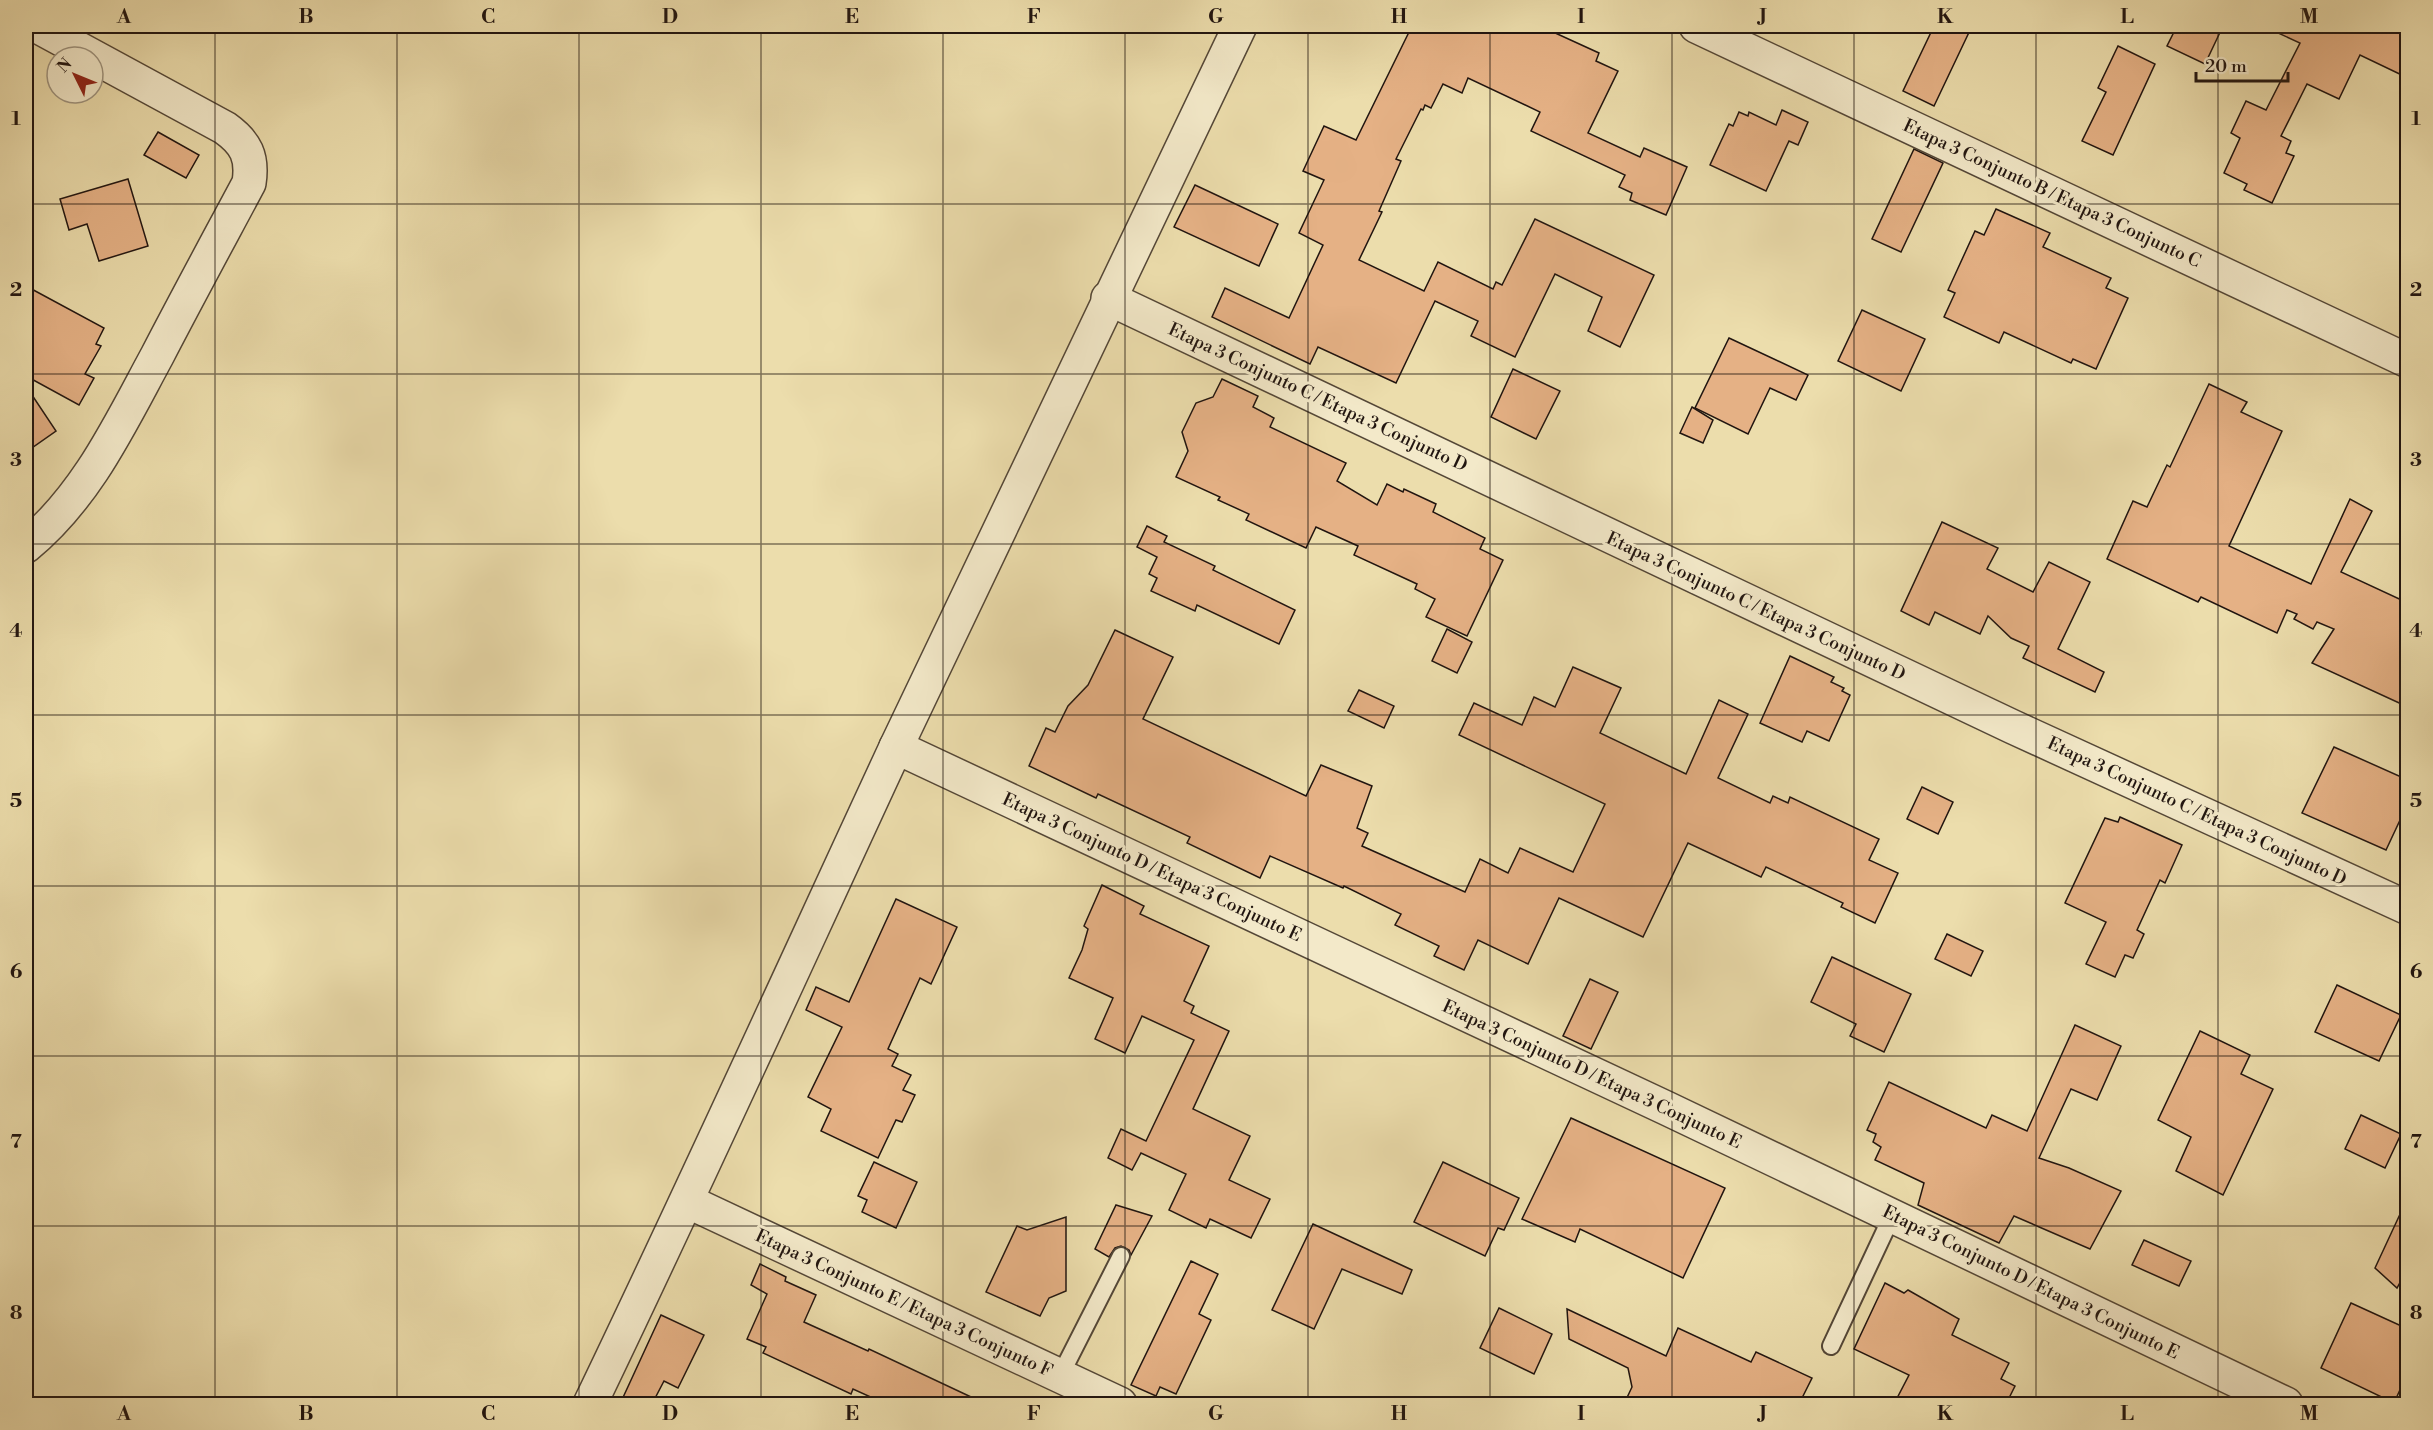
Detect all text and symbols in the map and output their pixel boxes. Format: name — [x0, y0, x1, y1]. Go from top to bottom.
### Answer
text: A — [116, 5, 132, 30]
text: B — [298, 5, 314, 30]
text: C — [481, 5, 495, 30]
text: D — [662, 5, 678, 30]
text: E — [845, 5, 859, 30]
text: F — [1027, 5, 1041, 30]
text: G — [1208, 5, 1224, 30]
text: H — [1391, 5, 1408, 30]
text: I — [1577, 5, 1585, 30]
text: J — [1756, 5, 1767, 30]
text: K — [1937, 5, 1954, 30]
text: L — [2120, 5, 2134, 30]
text: M — [2300, 5, 2319, 30]
north arrow — [45, 45, 105, 105]
scale bar — [2196, 45, 2288, 83]
text: N — [53, 54, 77, 77]
text: 20 m — [2205, 55, 2247, 78]
text: 1 — [11, 107, 21, 132]
text: 1 — [2411, 107, 2421, 132]
street label: Etapa 3 Conjunto B / Etapa 3 Conjunto C — [1899, 114, 2204, 273]
text: 2 — [10, 278, 22, 303]
text: 2 — [2410, 278, 2422, 303]
street label: Etapa 3 Conjunto C / Etapa 3 Conjunto D — [1164, 318, 1471, 477]
text: 3 — [10, 448, 22, 473]
text: 3 — [2410, 448, 2422, 473]
street label: Etapa 3 Conjunto C / Etapa 3 Conjunto D — [1602, 527, 1909, 686]
text: 4 — [9, 619, 23, 644]
text: 4 — [2409, 619, 2423, 644]
street label: Etapa 3 Conjunto C / Etapa 3 Conjunto D — [2043, 732, 2350, 891]
street label: Etapa 3 Conjunto D / Etapa 3 Conjunto E — [998, 788, 1305, 947]
text: 5 — [10, 789, 22, 814]
text: 5 — [2410, 789, 2422, 814]
text: 6 — [10, 960, 23, 985]
text: 6 — [2410, 960, 2423, 985]
street label: Etapa 3 Conjunto D / Etapa 3 Conjunto E — [1438, 995, 1745, 1154]
text: 7 — [10, 1130, 22, 1155]
text: 7 — [2410, 1130, 2422, 1155]
street label: Etapa 3 Conjunto D / Etapa 3 Conjunto E — [1878, 1200, 2183, 1365]
street label: Etapa 3 Conjunto E / Etapa 3 Conjunto F — [751, 1224, 1056, 1383]
text: 8 — [10, 1301, 23, 1326]
text: 8 — [2410, 1301, 2423, 1326]
text: A — [116, 1402, 132, 1427]
text: B — [298, 1402, 314, 1427]
text: C — [481, 1402, 495, 1427]
text: D — [662, 1402, 678, 1427]
text: E — [845, 1402, 859, 1427]
text: F — [1027, 1402, 1041, 1427]
text: G — [1208, 1402, 1224, 1427]
text: H — [1391, 1402, 1408, 1427]
text: I — [1577, 1402, 1585, 1427]
text: J — [1756, 1402, 1767, 1427]
text: K — [1937, 1402, 1954, 1427]
text: L — [2120, 1402, 2134, 1427]
text: M — [2300, 1402, 2319, 1427]

